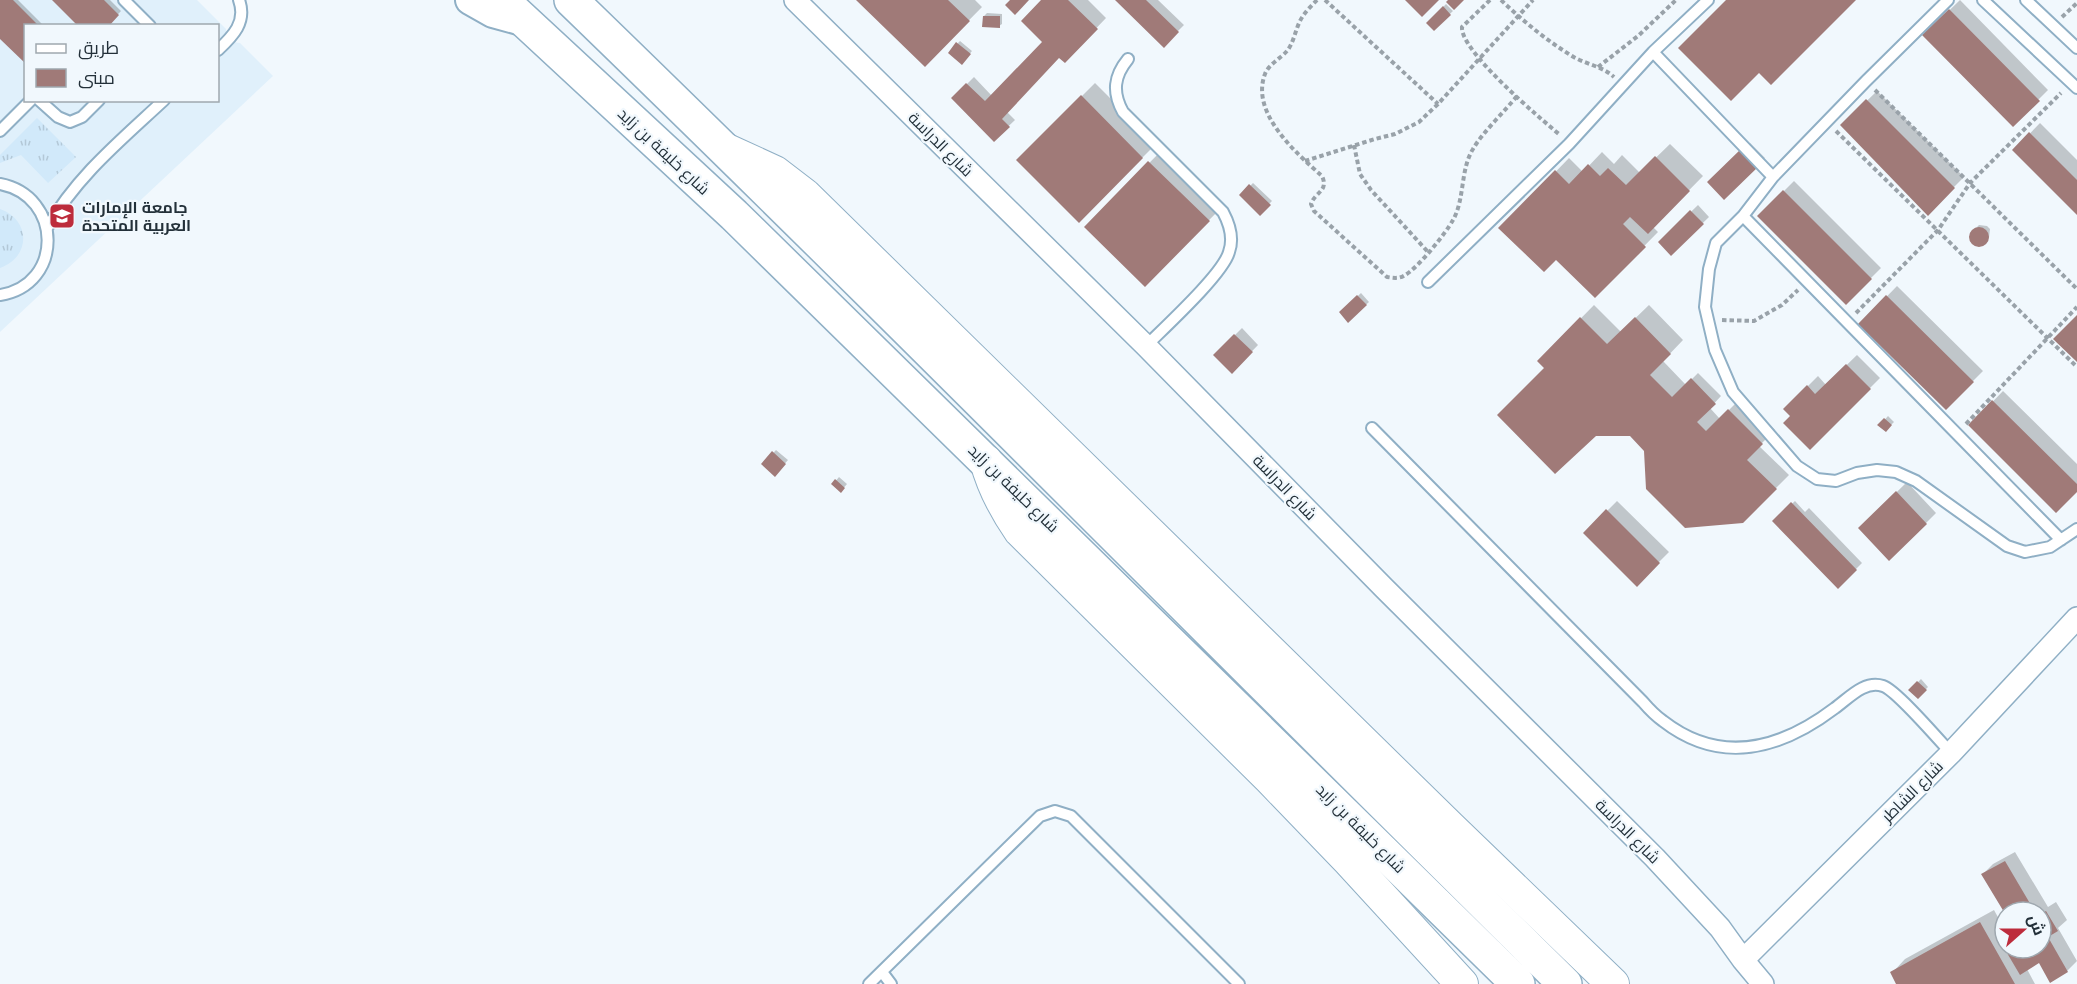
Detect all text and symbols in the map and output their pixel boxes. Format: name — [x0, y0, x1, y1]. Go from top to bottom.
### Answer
legend — [24, 24, 219, 102]
text: طريق — [78, 35, 119, 60]
text: مبنى — [78, 65, 115, 89]
street label: شارع خليفة بن زايد — [613, 103, 715, 200]
street label: شارع الدراسة — [903, 107, 978, 182]
place label: جامعة الإمارات العربية المتحدة — [82, 196, 191, 236]
school or university icon: جامعة الإمارات العربية المتحدة — [47, 201, 77, 231]
street label: شارع خليفة بن زايد — [963, 439, 1064, 538]
street label: شارع الدراسة — [1247, 449, 1322, 525]
street label: شارع الشاطر — [1876, 755, 1948, 828]
street label: شارع خليفة بن زايد — [1311, 778, 1411, 878]
street label: شارع الدراسة — [1590, 794, 1665, 869]
north arrow — [1993, 900, 2053, 960]
text: ش — [2023, 911, 2051, 938]

